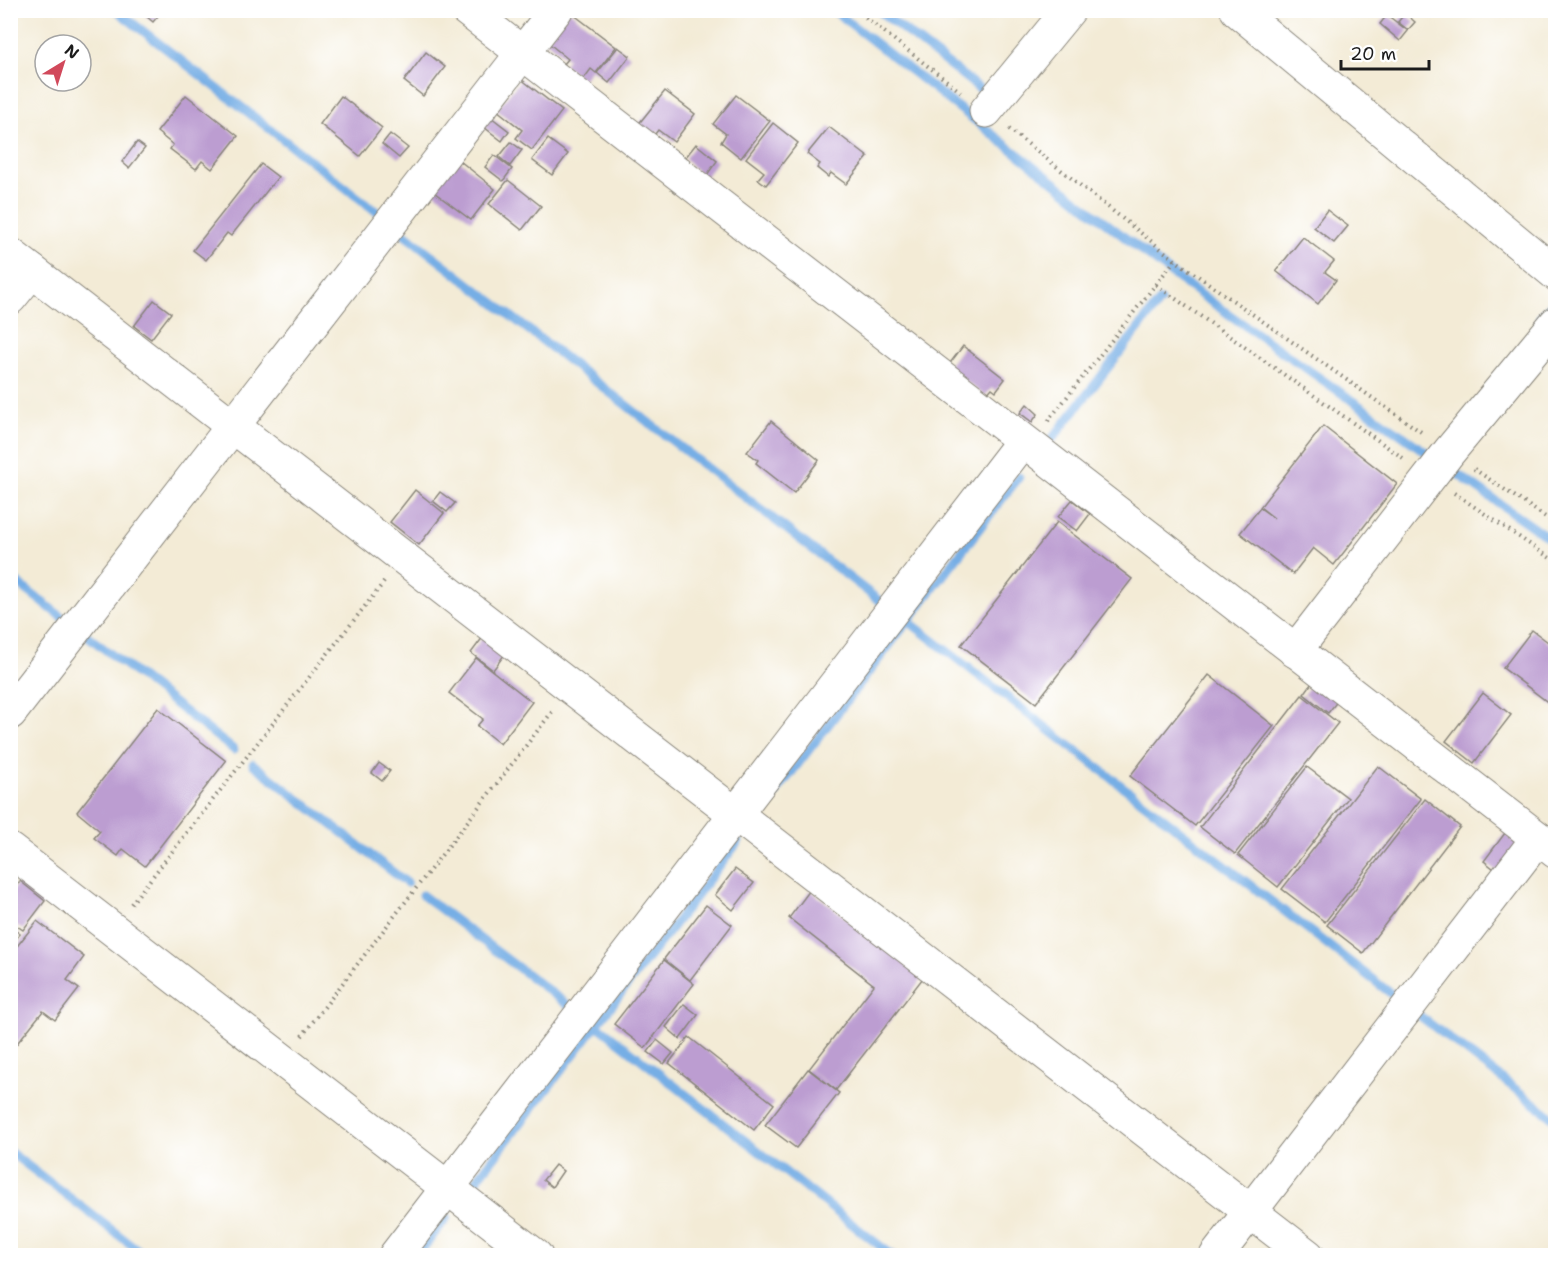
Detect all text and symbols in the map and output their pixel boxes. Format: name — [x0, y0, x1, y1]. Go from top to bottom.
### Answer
north arrow — [33, 33, 93, 93]
scale bar — [1341, 33, 1430, 71]
text: N — [60, 39, 83, 64]
text: 20 m — [1350, 42, 1396, 66]

